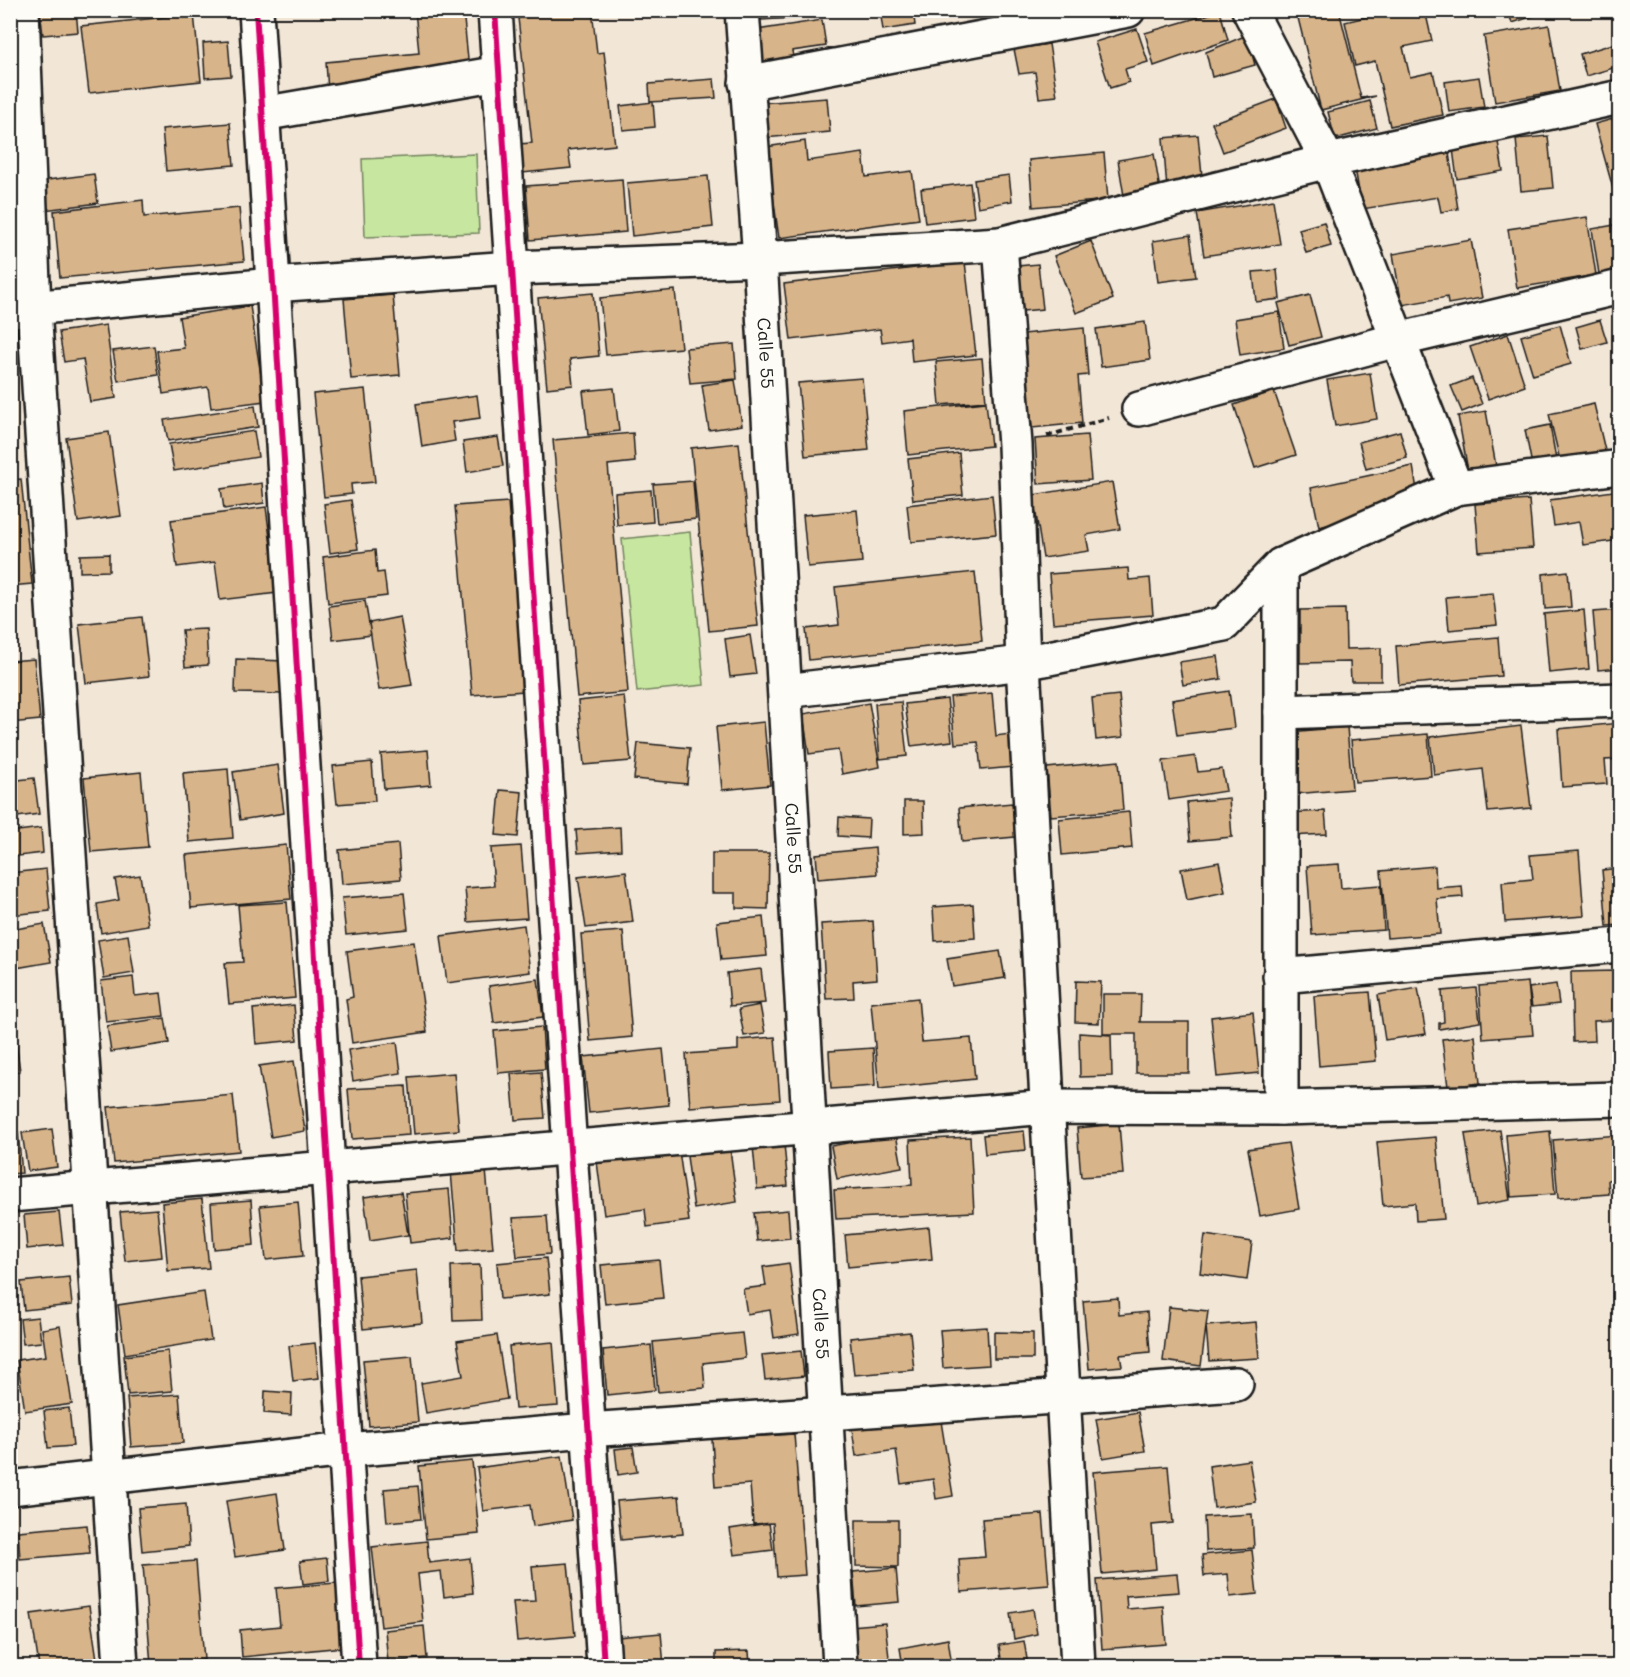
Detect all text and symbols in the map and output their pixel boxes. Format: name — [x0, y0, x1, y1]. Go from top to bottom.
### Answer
street label: Calle 55 — [752, 317, 780, 389]
street label: Calle 55 — [780, 802, 808, 875]
street label: Calle 55 — [808, 1287, 836, 1360]

